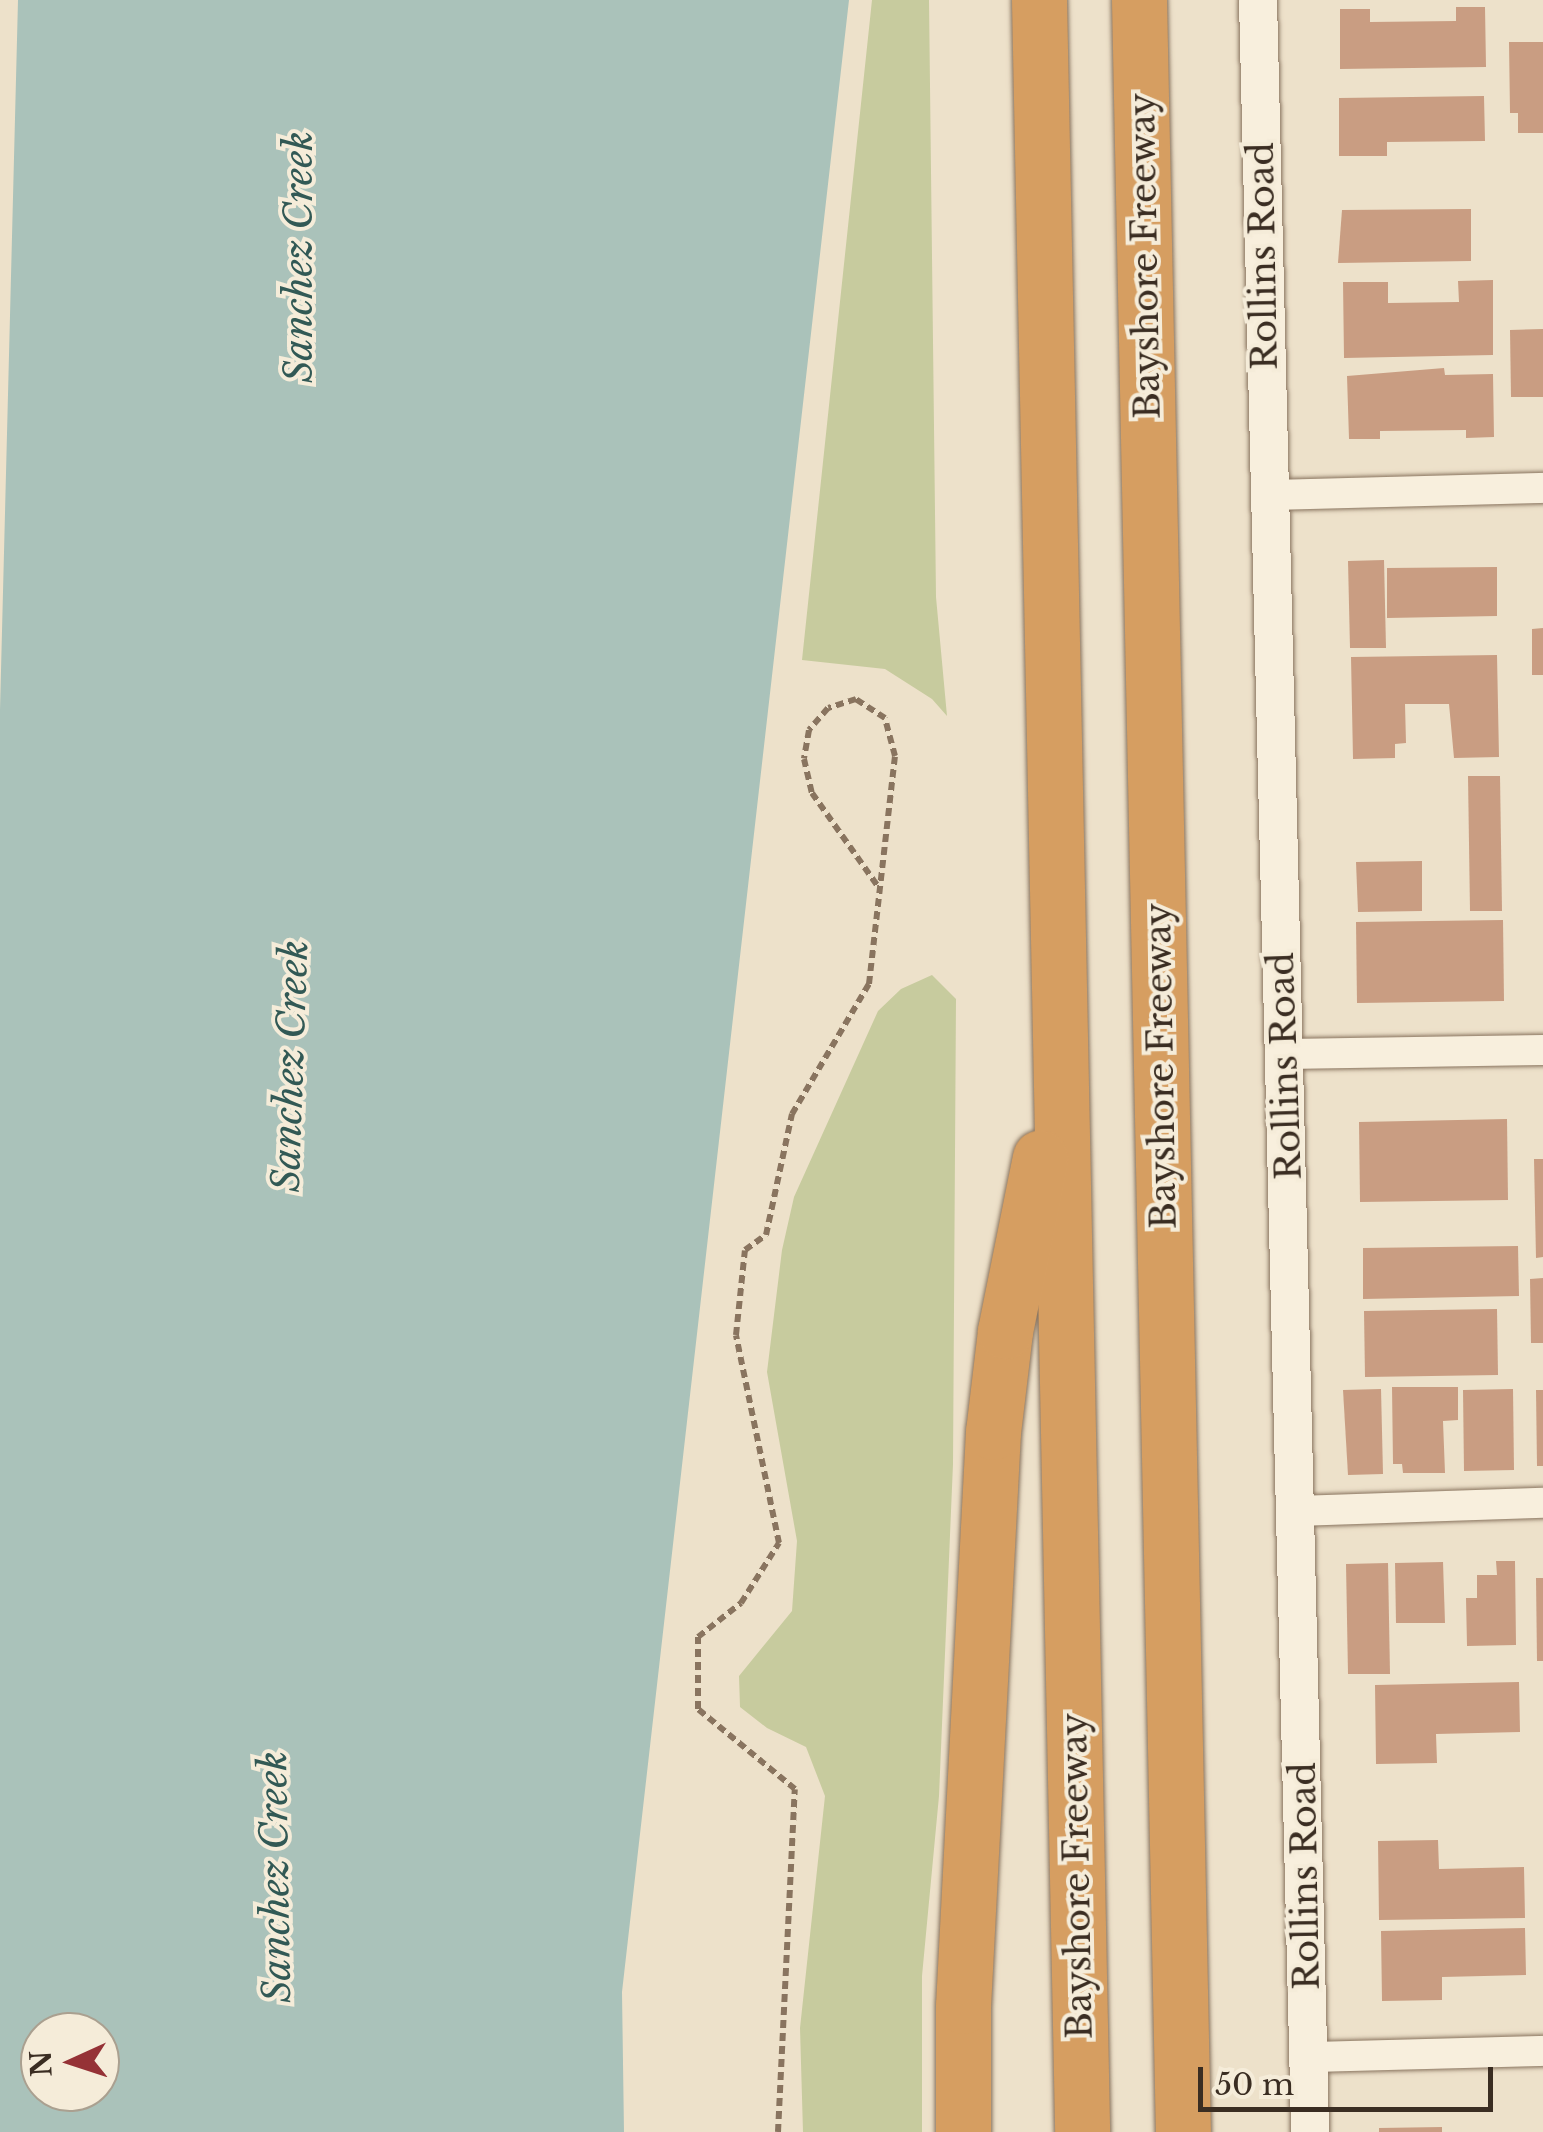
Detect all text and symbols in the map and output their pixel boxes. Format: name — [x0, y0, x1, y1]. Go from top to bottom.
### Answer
street label: Bayshore Freeway — [1121, 93, 1169, 419]
water label: Sanchez Creek — [276, 131, 322, 383]
street label: Rollins Road — [1240, 142, 1286, 370]
street label: Bayshore Freeway — [1137, 903, 1185, 1229]
water label: Sanchez Creek — [263, 939, 317, 1193]
street label: Rollins Road — [1260, 951, 1310, 1181]
street label: Bayshore Freeway — [1053, 1713, 1101, 2039]
water label: Sanchez Creek — [250, 1750, 300, 2004]
street label: Rollins Road — [1282, 1762, 1328, 1990]
north arrow — [20, 2012, 120, 2112]
scale bar — [1203, 2047, 1498, 2109]
text: N — [23, 2049, 60, 2078]
text: 50 m — [1215, 2066, 1294, 2103]

